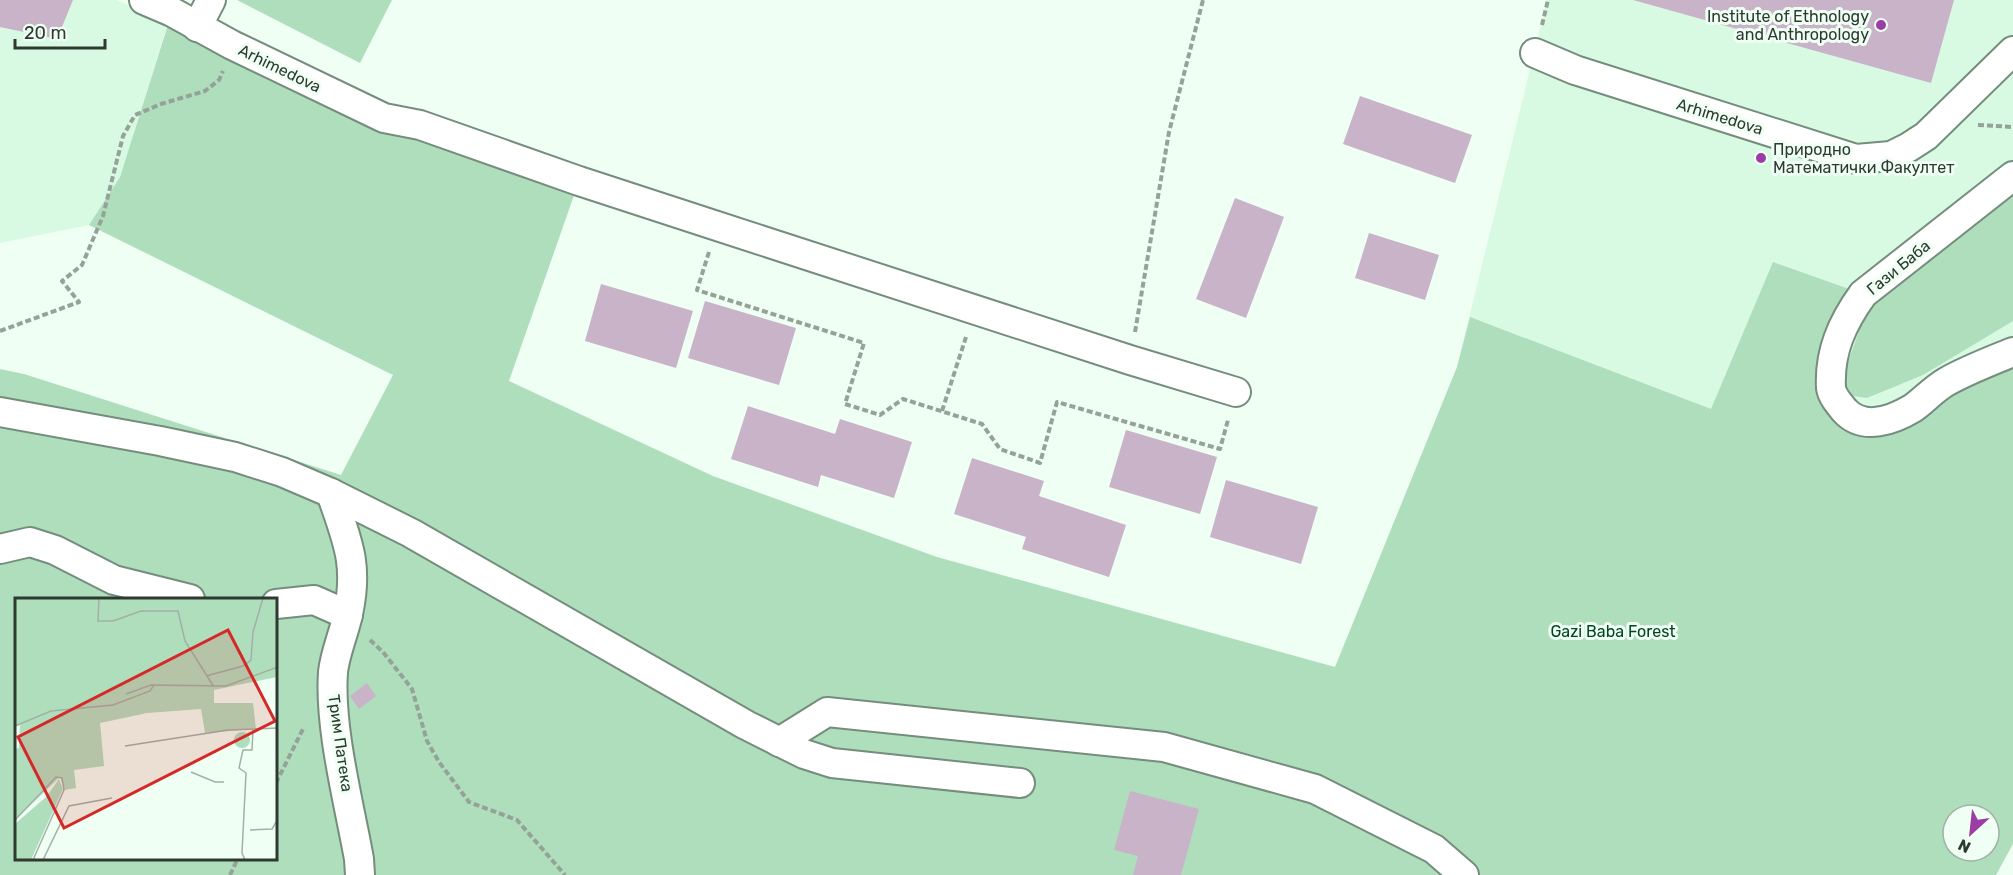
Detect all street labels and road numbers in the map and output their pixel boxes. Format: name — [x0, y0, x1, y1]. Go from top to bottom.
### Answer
street label: Arhimedova — [235, 40, 324, 97]
street label: Arhimedova — [1674, 94, 1765, 139]
street label: Гази Баба — [1863, 236, 1934, 299]
street label: Трим Патека — [324, 693, 357, 793]

